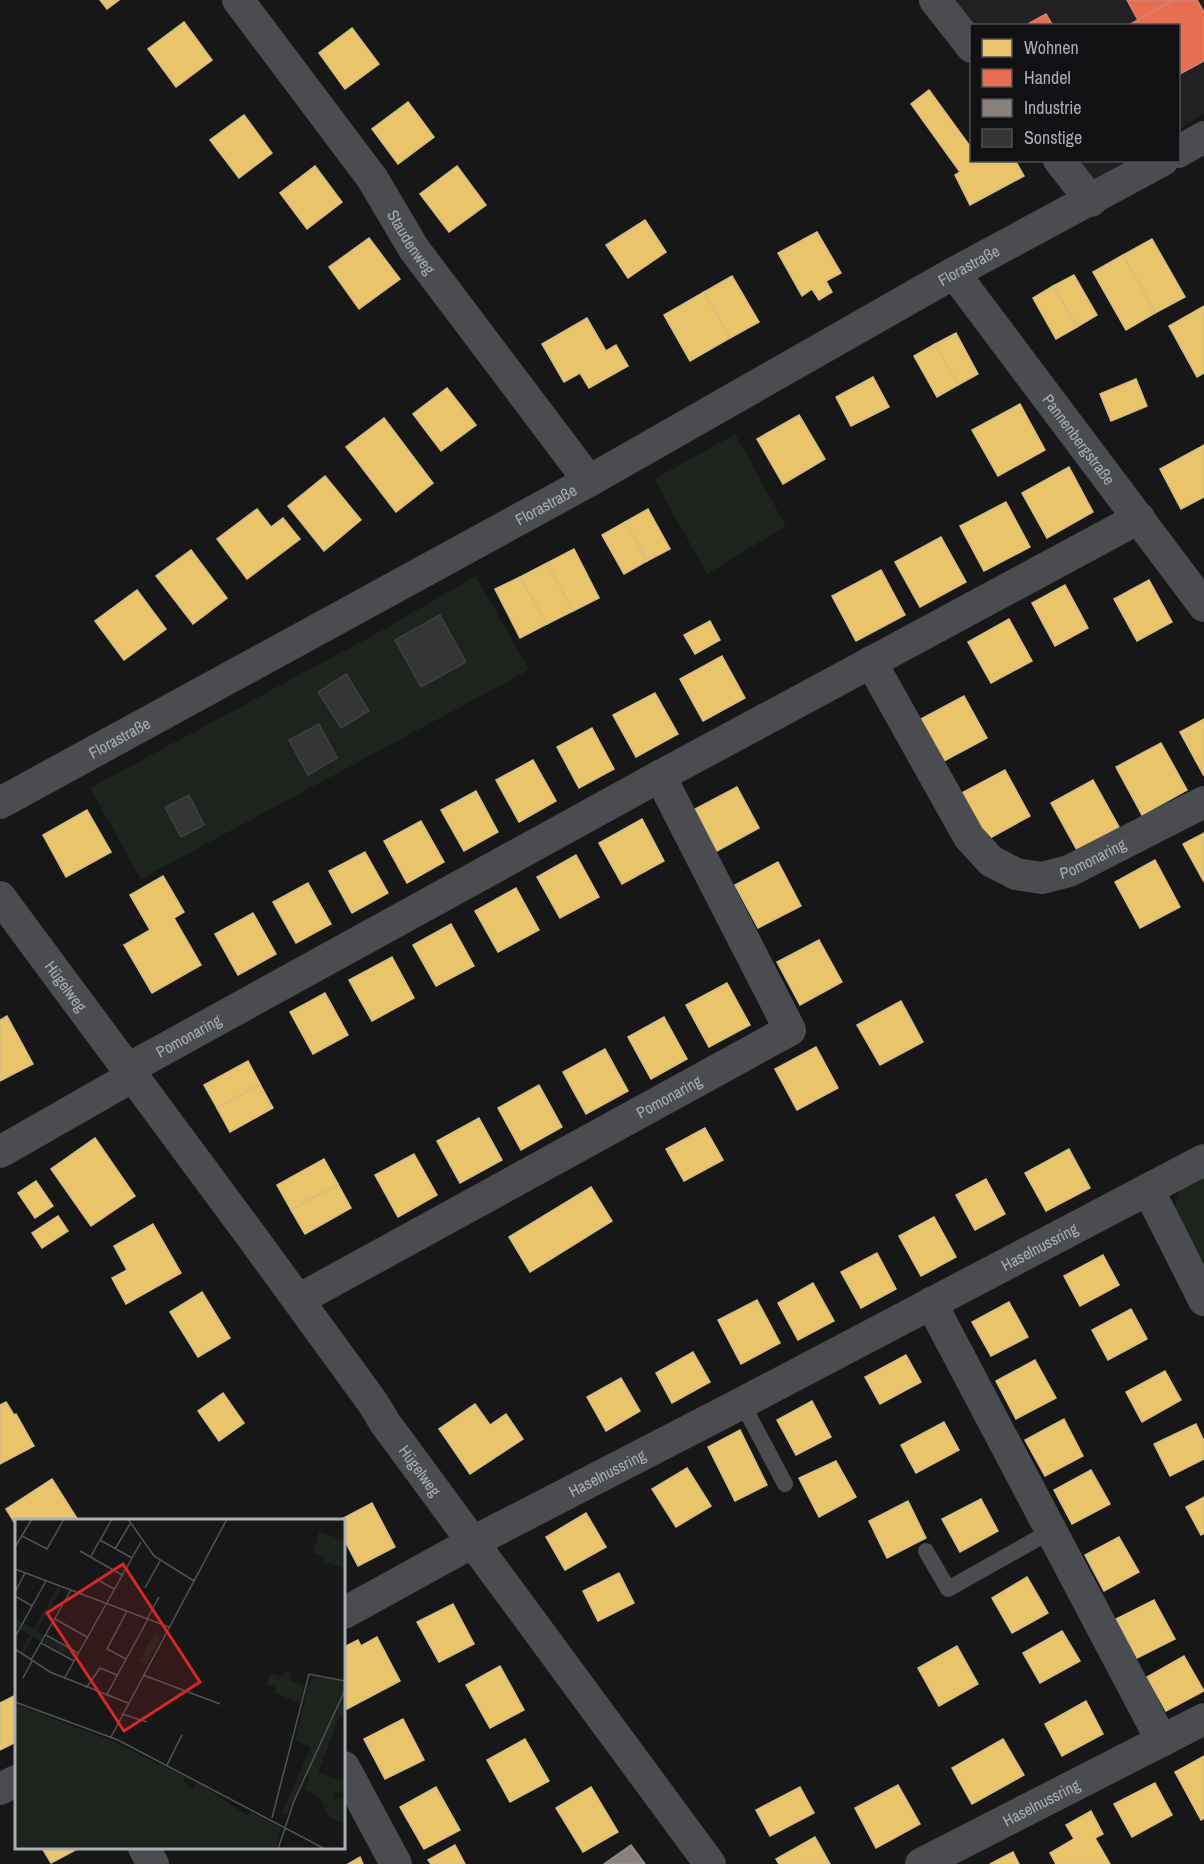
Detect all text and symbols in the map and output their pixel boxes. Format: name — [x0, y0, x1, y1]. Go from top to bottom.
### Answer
legend — [970, 24, 1180, 162]
text: Wohnen — [1024, 35, 1079, 60]
text: Handel — [1024, 65, 1071, 90]
text: Industrie — [1024, 95, 1081, 120]
text: Sonstige — [1024, 125, 1082, 150]
street label: Staudenweg — [382, 206, 441, 279]
street label: Florastraße — [934, 239, 1003, 291]
street label: Pannenbergstraße — [1037, 389, 1120, 489]
street label: Florastraße — [511, 479, 581, 530]
street label: Florastraße — [85, 712, 154, 764]
street label: Pomonaring — [1057, 833, 1130, 884]
street label: Hügelweg — [40, 956, 93, 1017]
street label: Pomonaring — [152, 1008, 226, 1063]
street label: Pomonaring — [632, 1069, 706, 1123]
street label: Haselnussring — [997, 1217, 1082, 1276]
street label: Hügelweg — [394, 1441, 447, 1501]
street label: Haselnussring — [565, 1443, 650, 1502]
inset map — [15, 1519, 345, 1849]
street label: Haselnussring — [999, 1773, 1084, 1831]

